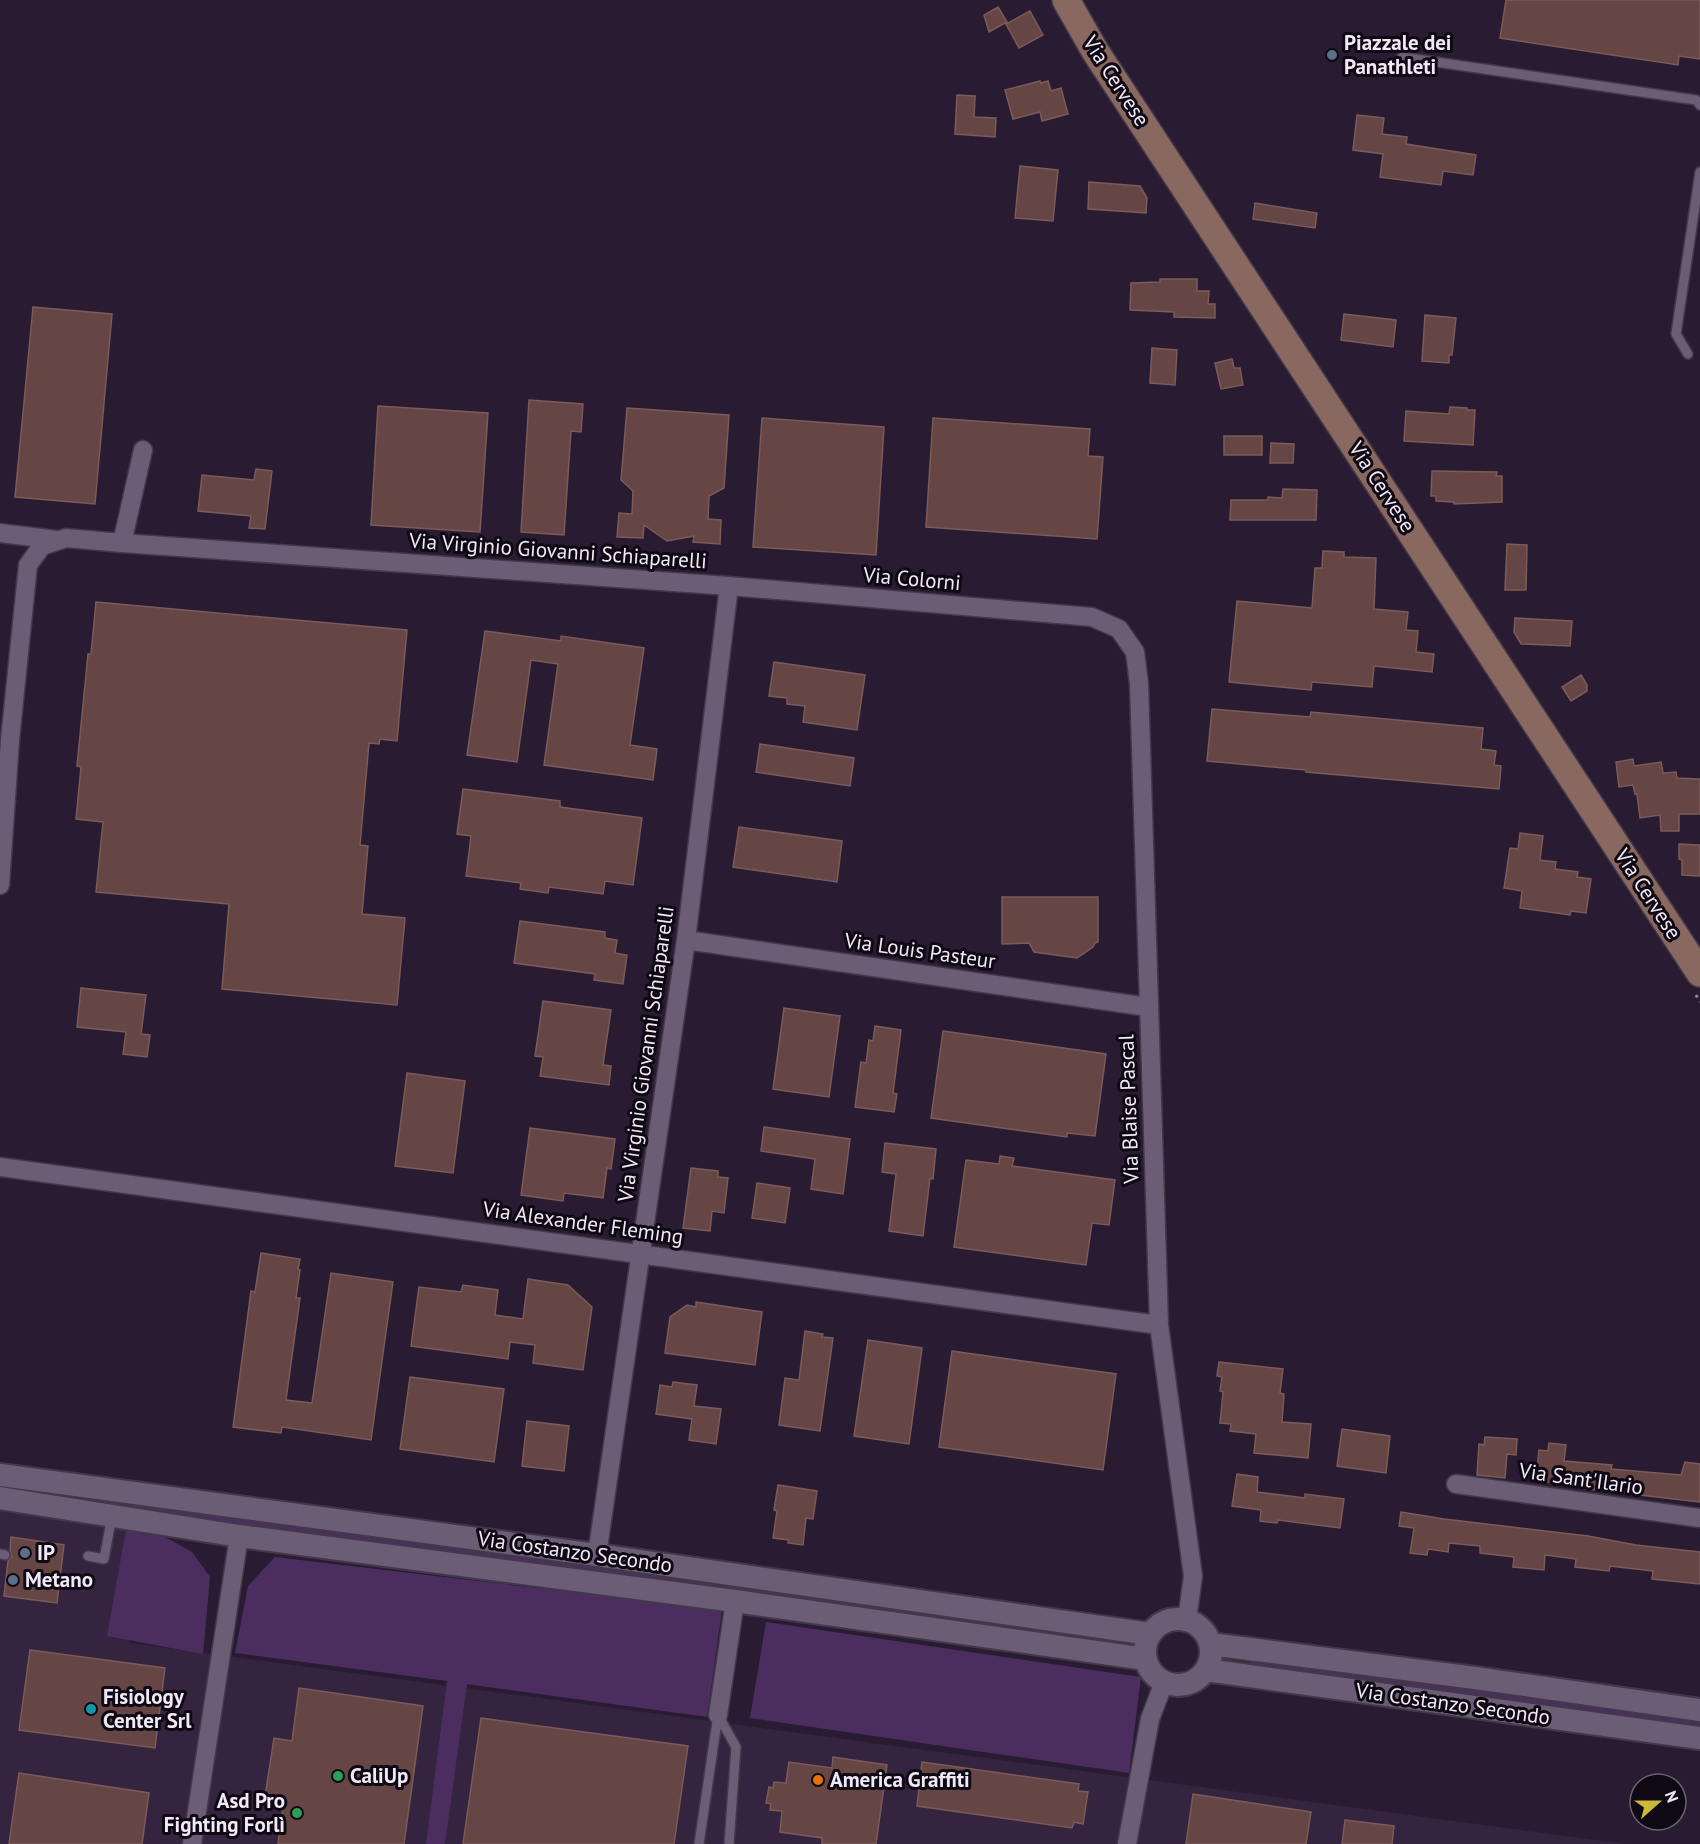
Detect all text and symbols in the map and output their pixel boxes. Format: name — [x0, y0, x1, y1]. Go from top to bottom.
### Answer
street label: Via Cervese — [1077, 29, 1156, 131]
place label: Piazzale dei Panathleti — [1344, 29, 1452, 80]
marker: Piazzale dei Panathleti — [1325, 48, 1339, 62]
street label: Via Cervese — [1343, 435, 1422, 537]
street label: Via Virginio Giovanni Schiaparelli — [407, 527, 708, 574]
street label: Via Colorni — [861, 561, 962, 596]
street label: Via Cervese — [1609, 842, 1688, 944]
street label: Via Virginio Giovanni Schiaparelli — [611, 904, 680, 1205]
street label: Via Louis Pasteur — [842, 926, 997, 974]
street label: Via Blaise Pascal — [1112, 1034, 1145, 1185]
street label: Via Alexander Fleming — [480, 1195, 685, 1250]
street label: Via Sant'Ilario — [1516, 1456, 1645, 1501]
street label: Via Costanzo Secondo — [475, 1524, 674, 1578]
place label: IP — [37, 1539, 55, 1566]
marker: IP — [18, 1546, 32, 1560]
place label: Metano — [25, 1566, 93, 1593]
marker: Metano — [6, 1573, 20, 1587]
street label: Via Costanzo Secondo — [1353, 1676, 1552, 1730]
place label: Fisiology Center Srl — [103, 1683, 192, 1734]
marker: Fisiology Center Srl — [84, 1702, 98, 1716]
place label: CaliUp — [350, 1762, 408, 1789]
place label: America Graffiti — [830, 1766, 970, 1793]
marker: CaliUp — [331, 1769, 345, 1783]
north arrow — [1628, 1772, 1688, 1832]
marker: America Graffiti — [811, 1773, 825, 1787]
place label: Asd Pro Fighting Forlì — [164, 1787, 285, 1838]
text: N — [1661, 1788, 1683, 1805]
marker: Asd Pro Fighting Forlì — [290, 1806, 304, 1820]

